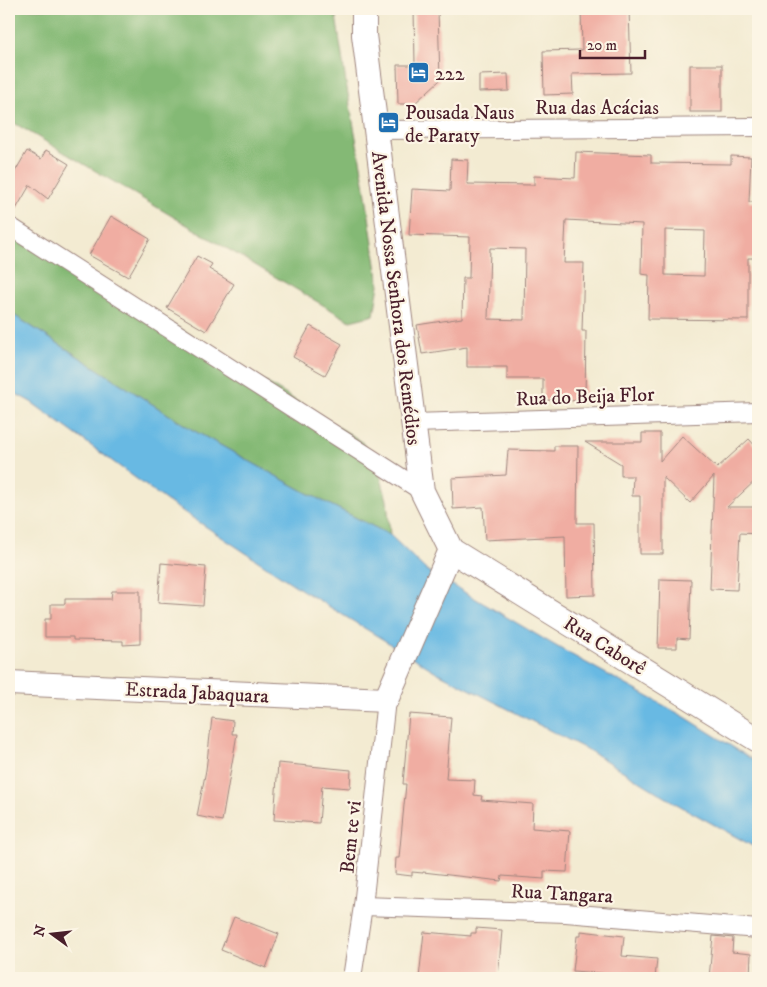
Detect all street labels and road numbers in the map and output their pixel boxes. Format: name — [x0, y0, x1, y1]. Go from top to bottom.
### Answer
street label: Rua das Acácias — [535, 96, 659, 121]
street label: Avenida Nossa Senhora dos Remédios — [365, 150, 426, 447]
street label: Rua do Beija Flor — [515, 383, 655, 412]
street label: Rua Caborê — [558, 611, 650, 681]
street label: Estrada Jabaquara — [124, 677, 270, 710]
street label: Bem te vi — [335, 799, 368, 875]
street label: Rua Tangara — [510, 879, 614, 910]

